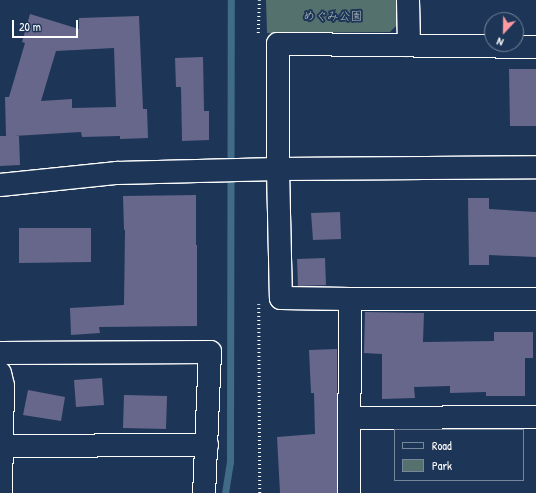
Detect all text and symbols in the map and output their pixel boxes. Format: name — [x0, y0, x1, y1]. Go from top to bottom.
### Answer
park label: めぐみ公園 — [303, 9, 363, 23]
scale bar — [14, 12, 80, 38]
north arrow — [484, 12, 524, 52]
text: 20 m — [19, 18, 41, 35]
text: N — [495, 35, 505, 50]
legend — [394, 429, 524, 481]
text: Road — [432, 437, 452, 454]
text: Park — [432, 457, 452, 474]

